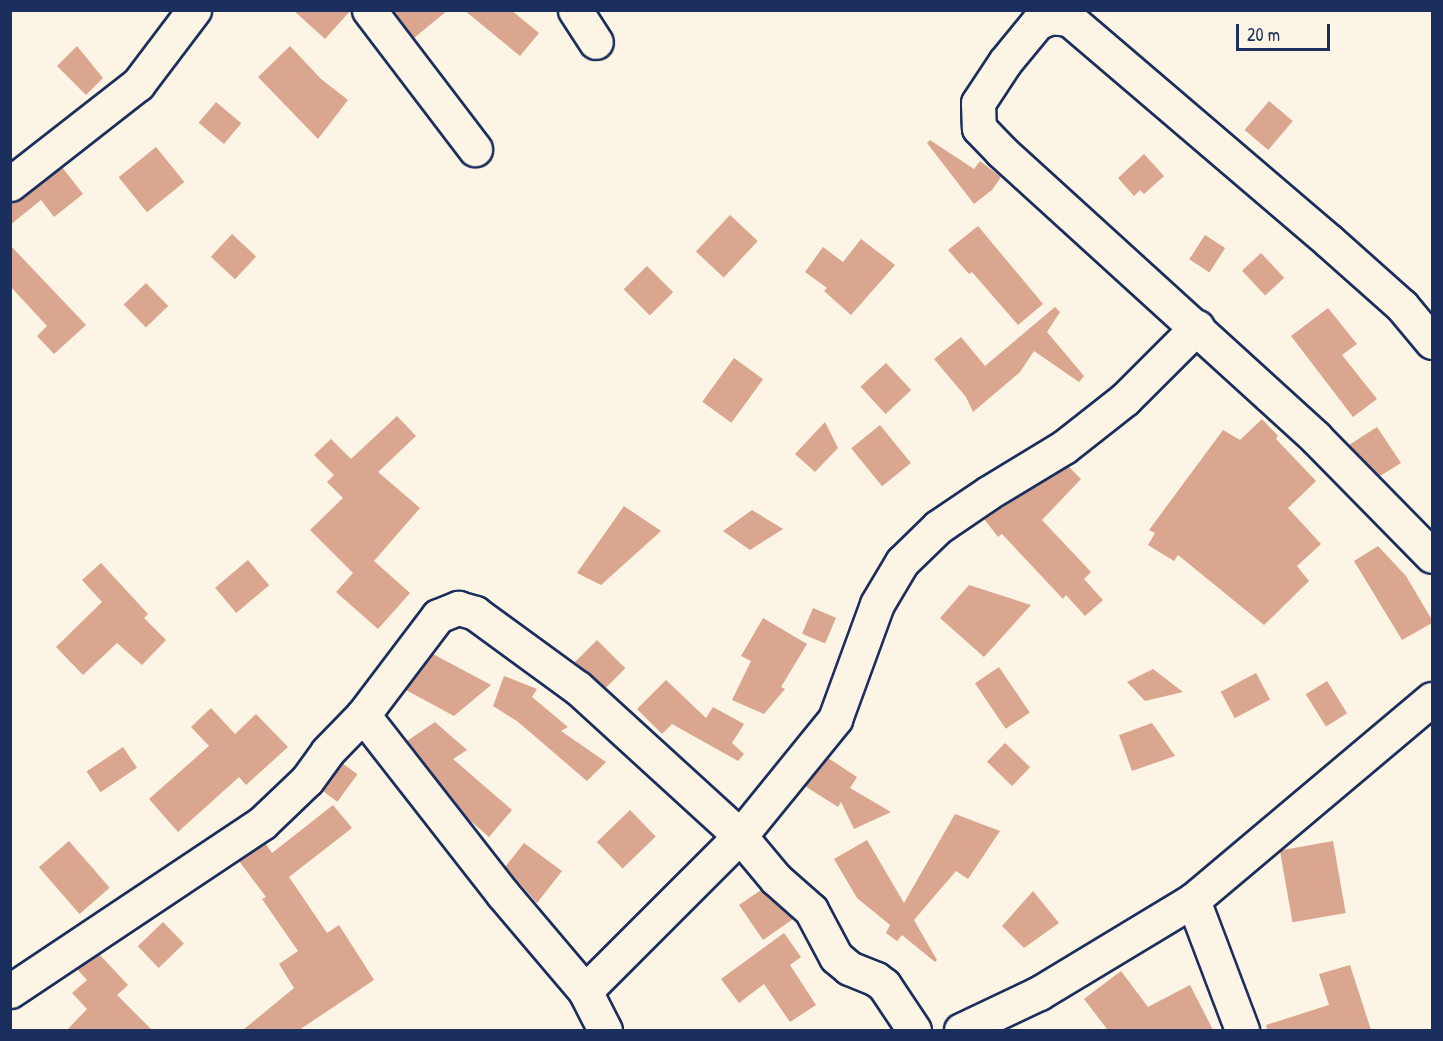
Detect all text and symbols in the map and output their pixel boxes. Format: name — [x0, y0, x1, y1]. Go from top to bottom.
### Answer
scale bar — [1239, 12, 1334, 50]
text: 20 m — [1247, 22, 1280, 47]

